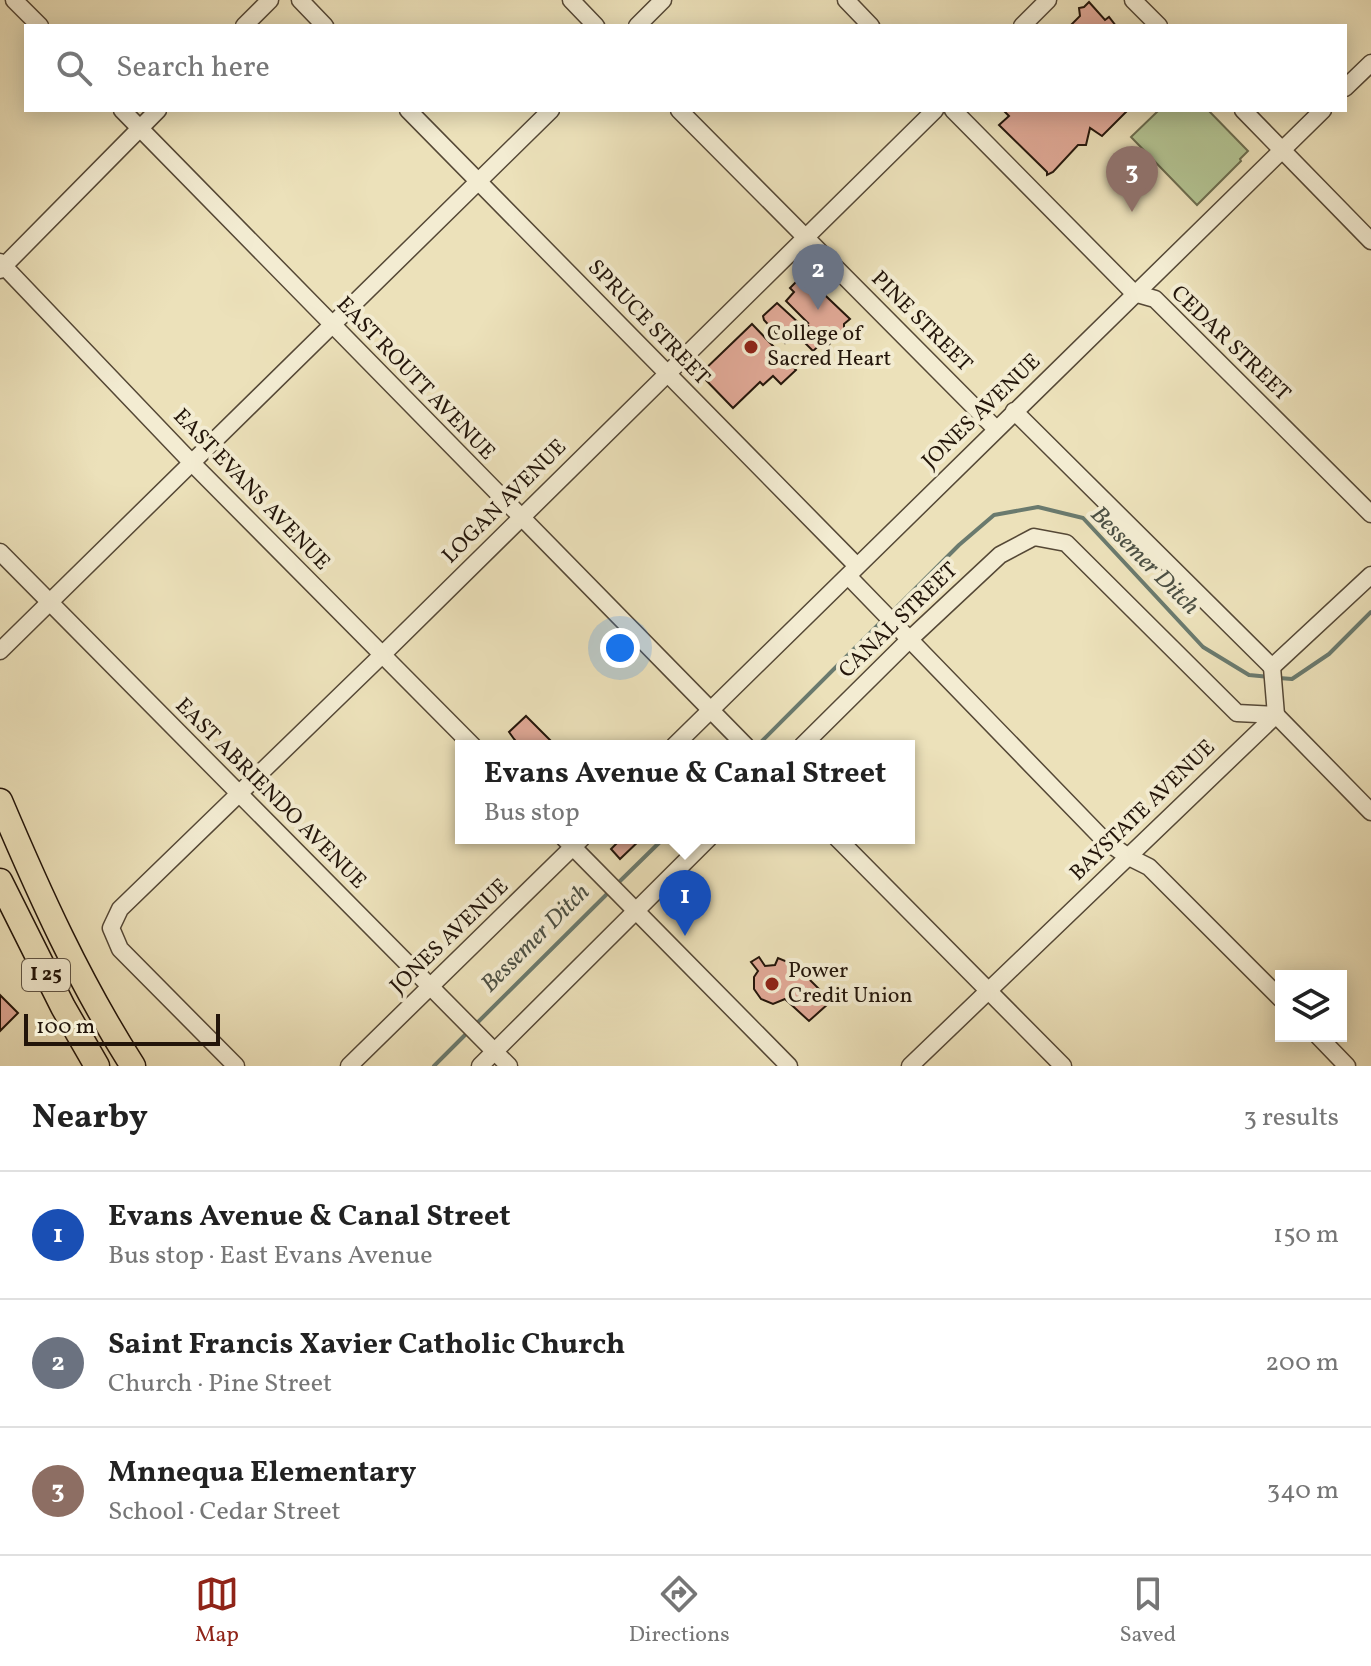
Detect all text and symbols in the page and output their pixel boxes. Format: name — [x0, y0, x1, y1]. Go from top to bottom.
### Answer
search box — [24, 24, 1347, 112]
icon: search — [52, 46, 96, 90]
text: Search here — [116, 47, 270, 89]
pin: 3 — [1106, 146, 1158, 212]
pin: 2 — [792, 244, 844, 310]
street label: SPRUCE STREET — [580, 253, 716, 393]
street label: PINE STREET — [863, 264, 979, 380]
street label: CEDAR STREET — [1163, 279, 1297, 409]
street label: EAST ROUTT AVENUE — [329, 290, 501, 468]
place label: College of Sacred Heart — [767, 319, 892, 375]
marker: College of Sacred Heart — [742, 338, 760, 356]
street label: JONES AVENUE — [916, 347, 1048, 477]
street label: EAST EVANS AVENUE — [165, 402, 337, 578]
street label: LOGAN AVENUE — [436, 433, 574, 571]
water label: Bessemer Ditch — [1082, 499, 1206, 623]
street label: CANAL STREET — [832, 556, 966, 686]
your location — [600, 628, 640, 668]
street label: EAST ABRIENDO AVENUE — [167, 691, 373, 897]
street label: BAYSTATE AVENUE — [1063, 733, 1223, 889]
popup — [455, 740, 915, 844]
text: Evans Avenue & Canal Street — [484, 753, 886, 795]
text: Bus stop — [484, 795, 580, 831]
pin: 1 — [659, 870, 711, 936]
street label: JONES AVENUE — [384, 872, 516, 1002]
water label: Bessemer Ditch — [474, 877, 598, 1001]
place label: Power Credit Union — [788, 956, 913, 1012]
road number: I 25 — [22, 959, 70, 991]
map controls — [1275, 970, 1347, 1042]
button: layers — [1275, 970, 1347, 1042]
marker: Power Credit Union — [763, 975, 781, 993]
scale bar — [24, 1010, 220, 1046]
text: 100 m — [36, 1012, 95, 1043]
text: Nearby — [32, 1095, 148, 1142]
text: 3 results — [1243, 1100, 1339, 1136]
text: Evans Avenue & Canal Street — [108, 1196, 511, 1238]
text: 1 — [53, 1217, 63, 1253]
text: 150 m — [1273, 1217, 1339, 1253]
text: Bus stop · East Evans Avenue — [108, 1238, 433, 1274]
text: Saint Francis Xavier Catholic Church — [108, 1324, 625, 1366]
text: 2 — [51, 1345, 65, 1381]
text: 200 m — [1265, 1345, 1339, 1381]
text: Church · Pine Street — [108, 1366, 332, 1402]
text: Mnnequa Elementary — [108, 1452, 416, 1494]
text: 3 — [51, 1473, 65, 1509]
text: 340 m — [1267, 1473, 1339, 1509]
text: School · Cedar Street — [108, 1494, 341, 1530]
tab: Map — [195, 1572, 239, 1651]
tab: Directions — [629, 1572, 730, 1651]
tab: Saved — [1119, 1572, 1176, 1651]

